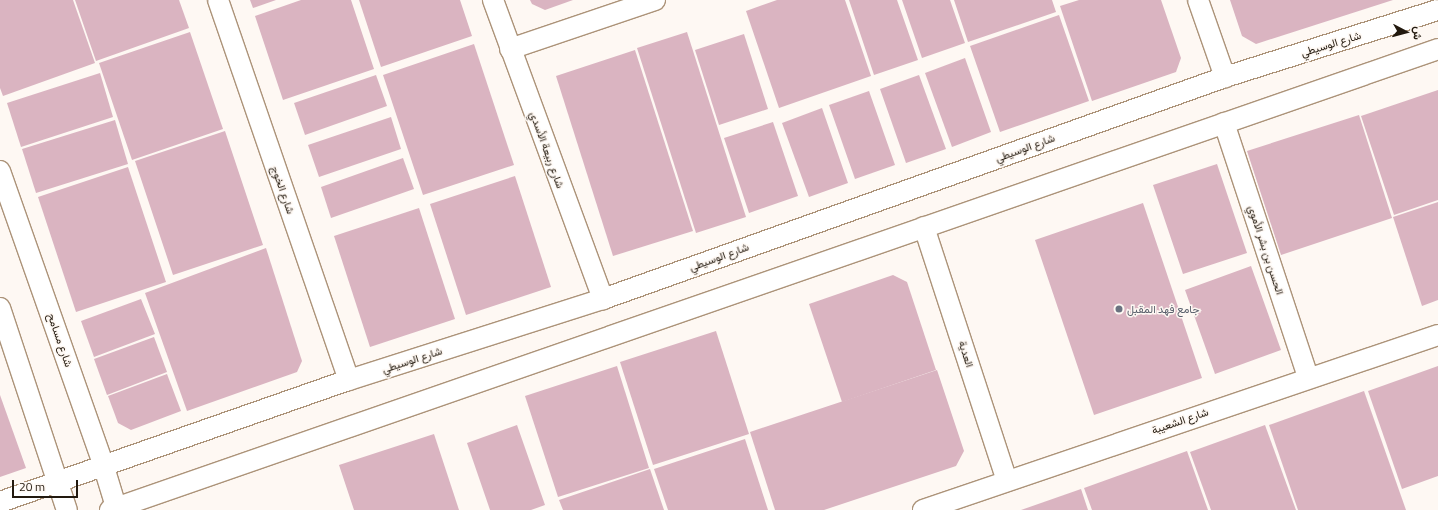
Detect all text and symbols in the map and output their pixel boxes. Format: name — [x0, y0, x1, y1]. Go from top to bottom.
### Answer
north arrow — [1386, 12, 1426, 52]
text: ش — [1409, 26, 1427, 41]
street label: شارع الوسيطي — [1299, 29, 1363, 59]
street label: شارع ربيعة الأسدي — [527, 110, 567, 190]
street label: شارع الوسيطي — [993, 131, 1057, 165]
street label: شارع الخوج — [269, 164, 297, 216]
street label: الحسن بن بشر الأموي — [1245, 204, 1287, 296]
street label: شارع الوسيطي — [687, 240, 751, 274]
place label: جامع فهد المقبل — [1127, 302, 1200, 316]
marker: جامع فهد المقبل — [1114, 304, 1124, 314]
street label: شارع مسامح — [45, 311, 75, 369]
street label: العدية — [956, 339, 976, 369]
street label: شارع الوسيطي — [380, 344, 444, 376]
street label: شارع الشعيبة — [1150, 405, 1210, 437]
scale bar — [14, 472, 80, 498]
text: 20 m — [19, 477, 45, 496]

